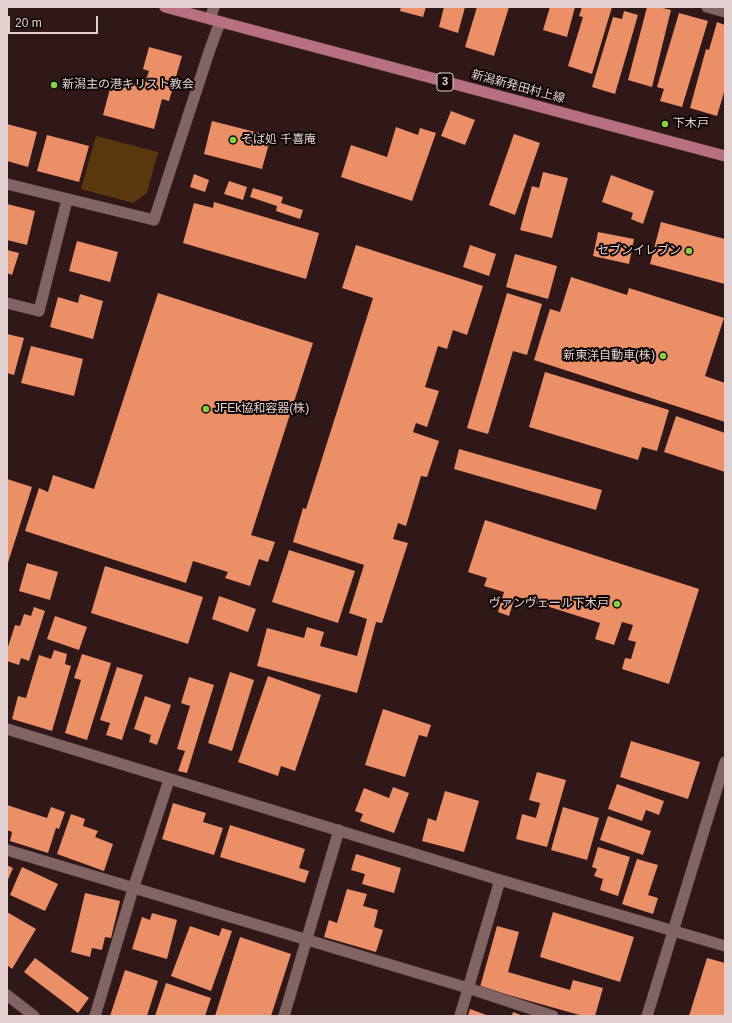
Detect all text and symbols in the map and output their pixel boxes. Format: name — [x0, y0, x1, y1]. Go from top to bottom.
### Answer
scale bar — [10, 8, 100, 34]
text: 20 m — [15, 16, 42, 30]
street label: 新潟新発田村上線 — [470, 68, 566, 106]
road number: 3 — [437, 73, 453, 91]
place label: 新潟主の港キリスト教会 — [62, 78, 194, 92]
marker: 新潟主の港キリスト教会 — [49, 80, 59, 90]
place label: 下木戸 — [673, 117, 709, 131]
marker: 下木戸 — [660, 119, 670, 129]
place label: そば処 千喜庵 — [241, 133, 316, 147]
marker: そば処 千喜庵 — [228, 135, 238, 145]
place label: セブンイレブン — [597, 244, 681, 258]
marker: セブンイレブン — [684, 246, 694, 256]
place label: 新東洋自動車(株) — [563, 349, 655, 363]
marker: 新東洋自動車(株) — [658, 351, 668, 361]
place label: JFEk協和容器(株) — [214, 402, 309, 416]
marker: JFEk協和容器(株) — [201, 404, 211, 414]
place label: ヴァンヴェール下木戸 — [489, 597, 609, 611]
marker: ヴァンヴェール下木戸 — [612, 599, 622, 609]

